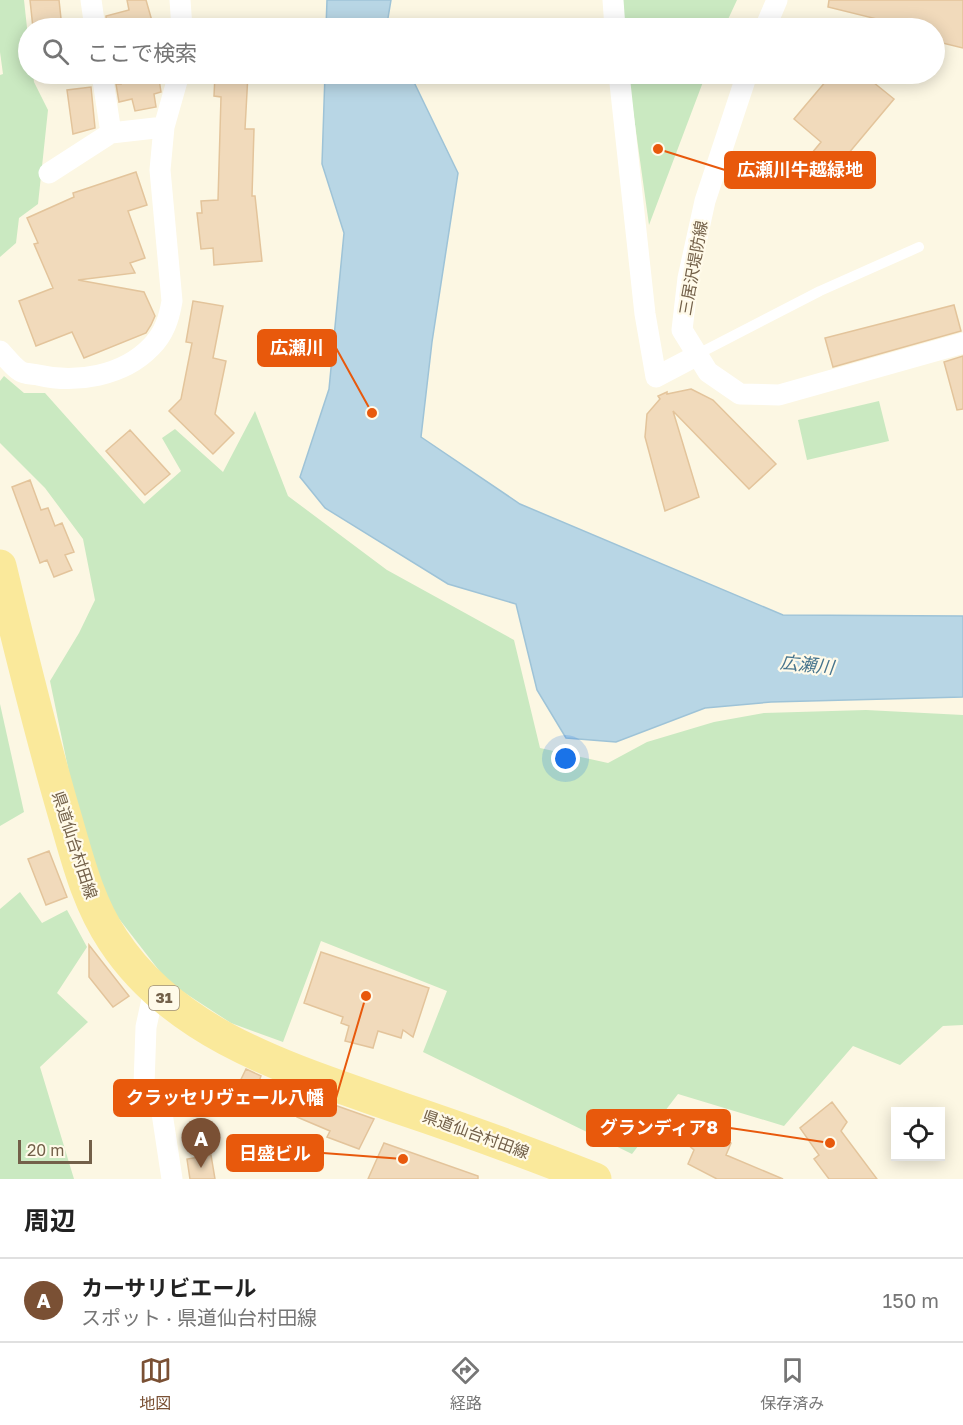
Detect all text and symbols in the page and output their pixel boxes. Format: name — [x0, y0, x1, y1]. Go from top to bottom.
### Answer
search box — [18, 18, 945, 84]
icon: search — [39, 35, 72, 68]
text: ここで検索 — [87, 39, 197, 66]
callout: 広瀬川牛越緑地 — [725, 152, 875, 188]
text: 広瀬川牛越緑地 — [737, 158, 863, 180]
street label: 三居沢堤防線 — [675, 219, 711, 317]
callout: 広瀬川 — [258, 330, 336, 366]
text: 広瀬川 — [270, 336, 324, 358]
water label: 広瀬川 — [779, 650, 837, 678]
your location — [551, 744, 580, 773]
street label: 県道仙台村田線 — [48, 789, 102, 901]
road number: 31 — [149, 986, 179, 1010]
callout: クラッセリヴェール八幡 — [114, 1080, 336, 1116]
text: クラッセリヴェール八幡 — [126, 1086, 324, 1108]
street label: 県道仙台村田線 — [420, 1105, 532, 1163]
map controls — [891, 1107, 945, 1161]
button: locate — [891, 1107, 945, 1161]
callout: グランディア8 — [587, 1110, 730, 1146]
text: グランディア8 — [600, 1116, 718, 1138]
pin: A — [182, 1118, 220, 1168]
callout: 日盛ビル — [227, 1135, 323, 1171]
scale bar — [18, 1137, 92, 1164]
text: 20 m — [27, 1140, 64, 1160]
text: 日盛ビル — [239, 1142, 311, 1164]
text: 周辺 — [24, 1205, 76, 1236]
text: カーサリビエール — [81, 1274, 257, 1301]
text: A — [36, 1288, 51, 1312]
text: 150 m — [883, 1288, 939, 1312]
text: スポット · 県道仙台村田線 — [81, 1305, 317, 1329]
tab: 地図 — [139, 1354, 172, 1414]
tab: 経路 — [449, 1354, 482, 1414]
tab: 保存済み — [760, 1354, 824, 1414]

